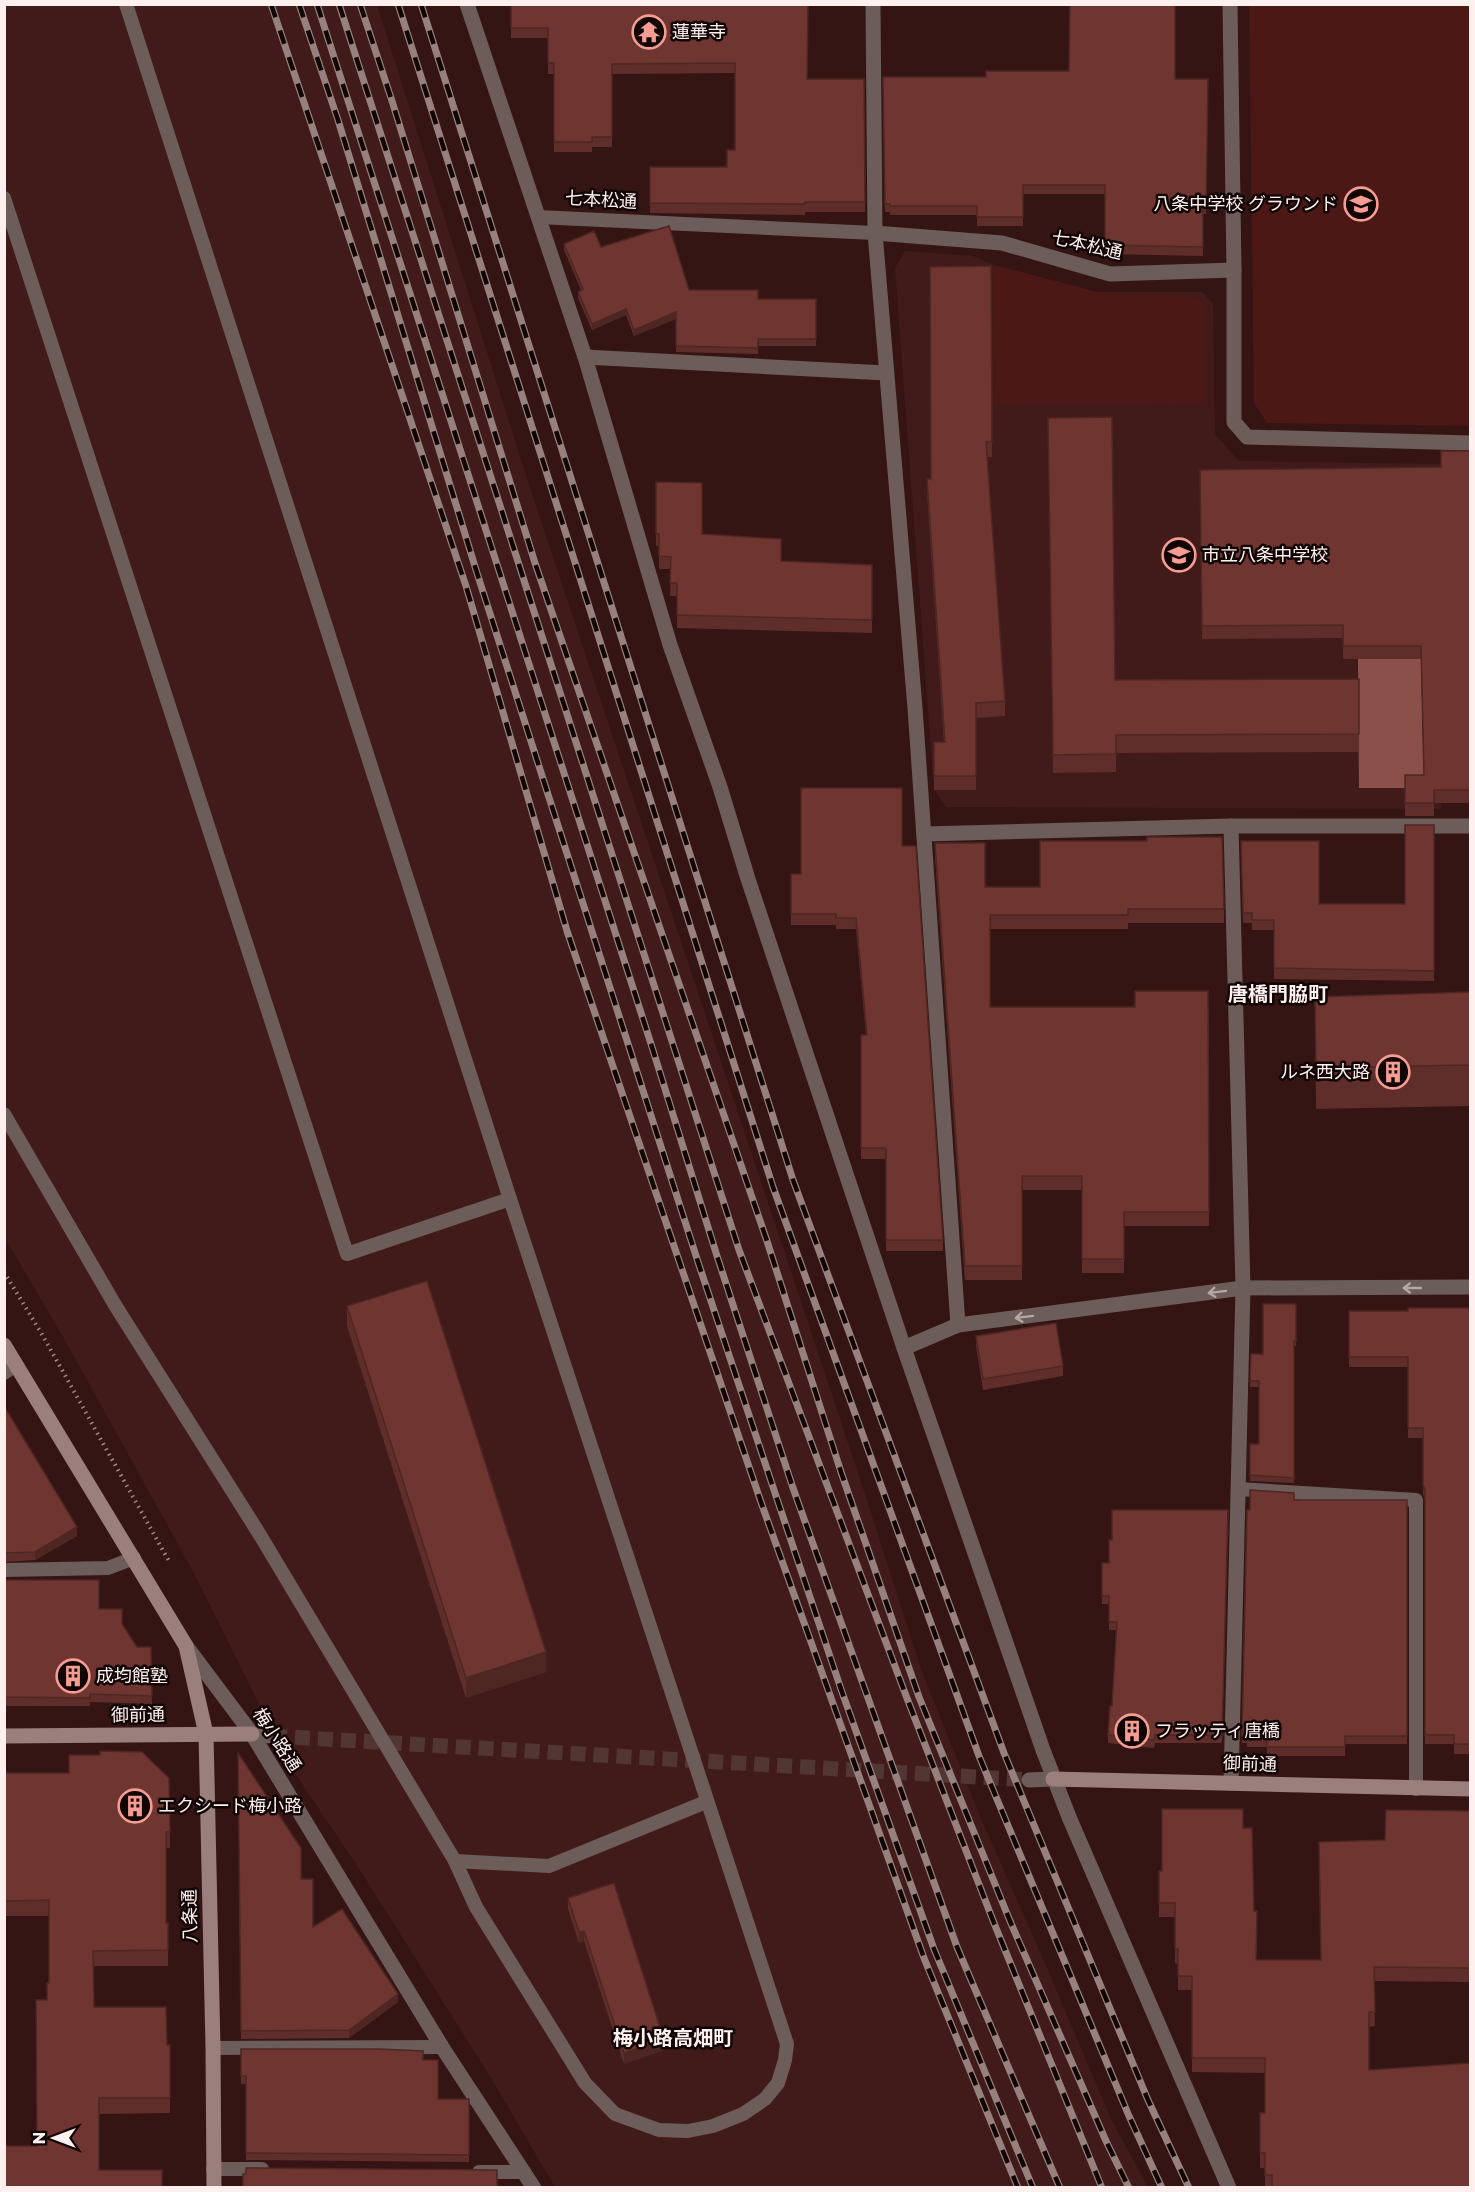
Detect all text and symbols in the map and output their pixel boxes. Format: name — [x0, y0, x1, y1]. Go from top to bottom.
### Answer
temple icon: 蓮華寺 — [631, 14, 667, 50]
place label: 蓮華寺 — [672, 21, 726, 43]
school or university icon: 八条中学校 グラウンド — [1343, 186, 1379, 222]
street label: 七本松通 — [564, 187, 638, 213]
place label: 八条中学校 グラウンド — [1153, 193, 1338, 215]
street label: 七本松通 — [1049, 226, 1125, 264]
school or university icon: 市立八条中学校 — [1161, 537, 1197, 573]
place label: 市立八条中学校 — [1202, 544, 1328, 566]
district label: 唐橋門脇町 — [1228, 982, 1328, 1006]
building icon: ルネ西大路 — [1375, 1054, 1411, 1090]
place label: ルネ西大路 — [1280, 1061, 1370, 1083]
one-way arrow — [1403, 1282, 1423, 1293]
one-way arrow — [1208, 1286, 1228, 1297]
one-way arrow — [1014, 1311, 1034, 1322]
building icon: 成均館塾 — [55, 1658, 91, 1694]
place label: 成均館塾 — [96, 1665, 168, 1687]
street label: 御前通 — [111, 1704, 165, 1726]
street label: 梅小路通 — [248, 1704, 306, 1776]
building icon: フラッティ唐橋 — [1114, 1713, 1150, 1749]
place label: フラッティ唐橋 — [1155, 1720, 1280, 1742]
street label: 御前通 — [1223, 1752, 1277, 1776]
building icon: エクシード梅小路 — [117, 1788, 153, 1824]
place label: エクシード梅小路 — [158, 1795, 302, 1817]
street label: 八条通 — [179, 1889, 201, 1943]
district label: 梅小路高畑町 — [613, 2026, 733, 2050]
north arrow — [24, 2108, 84, 2168]
text: N — [30, 2132, 49, 2144]

